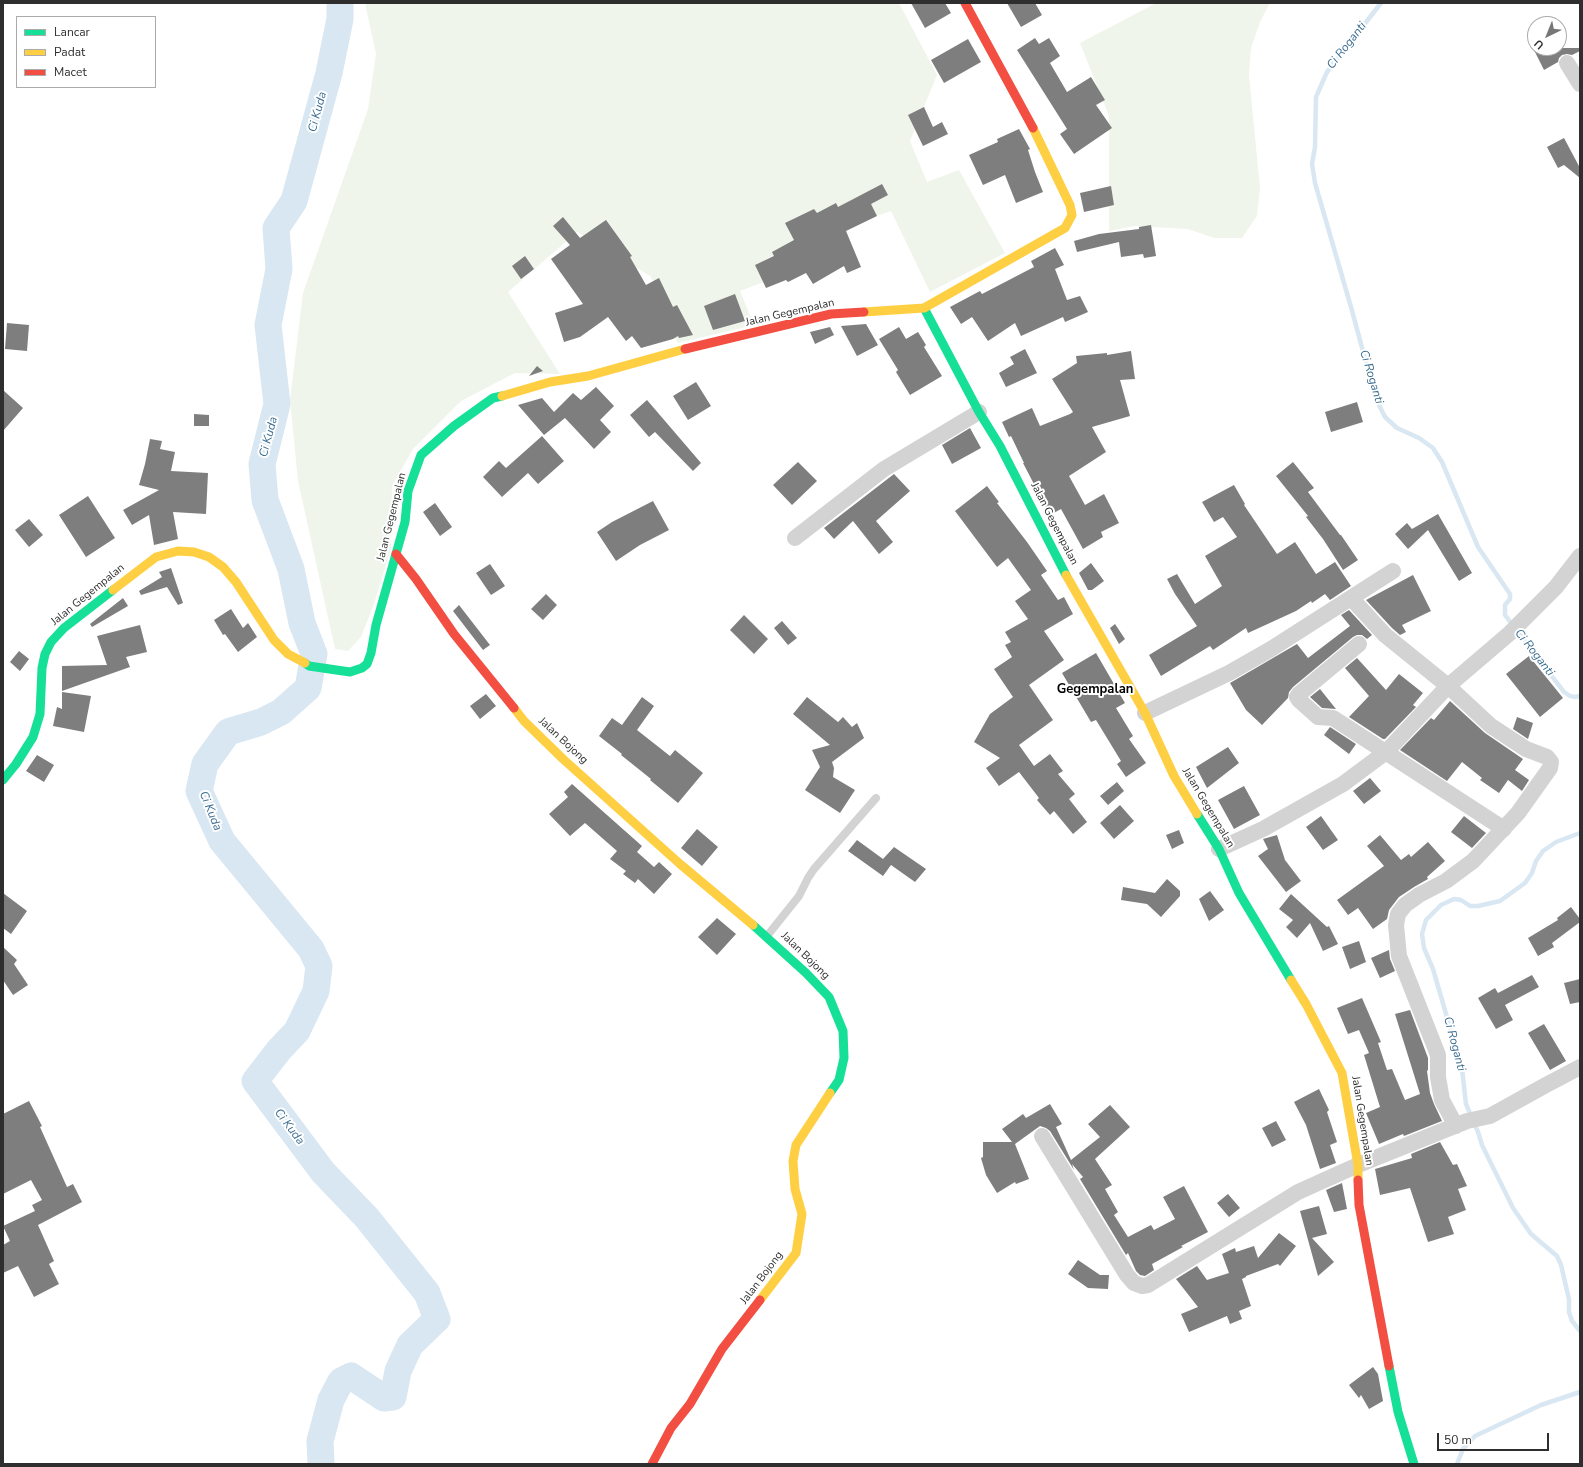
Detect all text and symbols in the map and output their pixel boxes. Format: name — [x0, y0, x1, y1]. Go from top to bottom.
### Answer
legend — [16, 16, 156, 88]
north arrow — [1527, 16, 1567, 56]
water label: Ci Roganti — [1324, 20, 1370, 72]
text: Lancar — [54, 24, 90, 40]
text: U — [1531, 36, 1547, 53]
text: Padat — [54, 44, 85, 60]
text: Macet — [54, 64, 87, 80]
water label: Ci Kuda — [306, 90, 330, 134]
street label: Jalan Gegempalan — [744, 296, 836, 330]
water label: Ci Roganti — [1356, 348, 1386, 406]
water label: Ci Kuda — [257, 415, 281, 459]
street label: Jalan Gegempalan — [375, 471, 409, 563]
street label: Jalan Gegempalan — [1028, 481, 1080, 567]
street label: Jalan Gegempalan — [49, 561, 127, 629]
water label: Ci Roganti — [1511, 627, 1557, 679]
district label: Gegempalan — [1057, 682, 1133, 698]
street label: Jalan Bojong — [536, 715, 590, 767]
street label: Jalan Gegempalan — [1179, 766, 1237, 850]
water label: Ci Kuda — [196, 789, 224, 833]
street label: Jalan Bojong — [778, 930, 832, 982]
water label: Ci Roganti — [1440, 1015, 1468, 1073]
street label: Jalan Gegempalan — [1348, 1075, 1376, 1167]
water label: Ci Kuda — [271, 1106, 307, 1148]
street label: Jalan Bojong — [738, 1249, 786, 1307]
scale bar — [1439, 1425, 1551, 1451]
text: 50 m — [1444, 1432, 1472, 1448]

